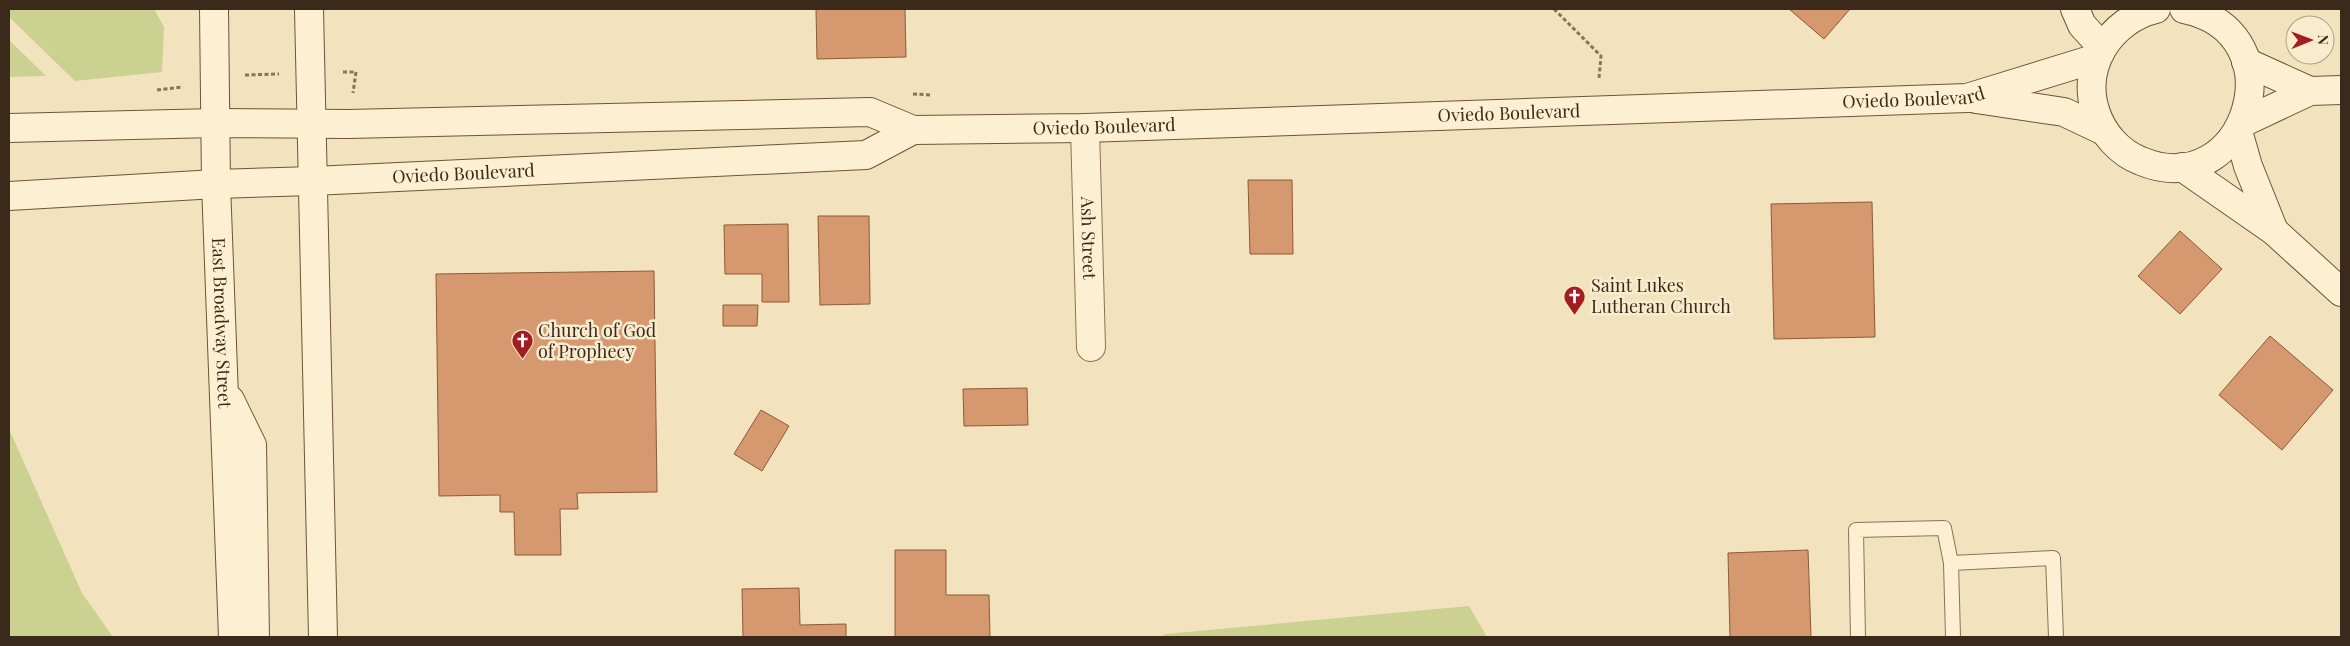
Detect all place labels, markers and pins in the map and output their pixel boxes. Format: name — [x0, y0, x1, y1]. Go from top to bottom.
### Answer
place label: Saint Lukes Lutheran Church — [1591, 273, 1731, 318]
church icon: Saint Lukes Lutheran Church — [1563, 284, 1587, 315]
place label: Church of God of Prophecy — [538, 318, 657, 363]
church icon: Church of God of Prophecy — [510, 329, 534, 360]

